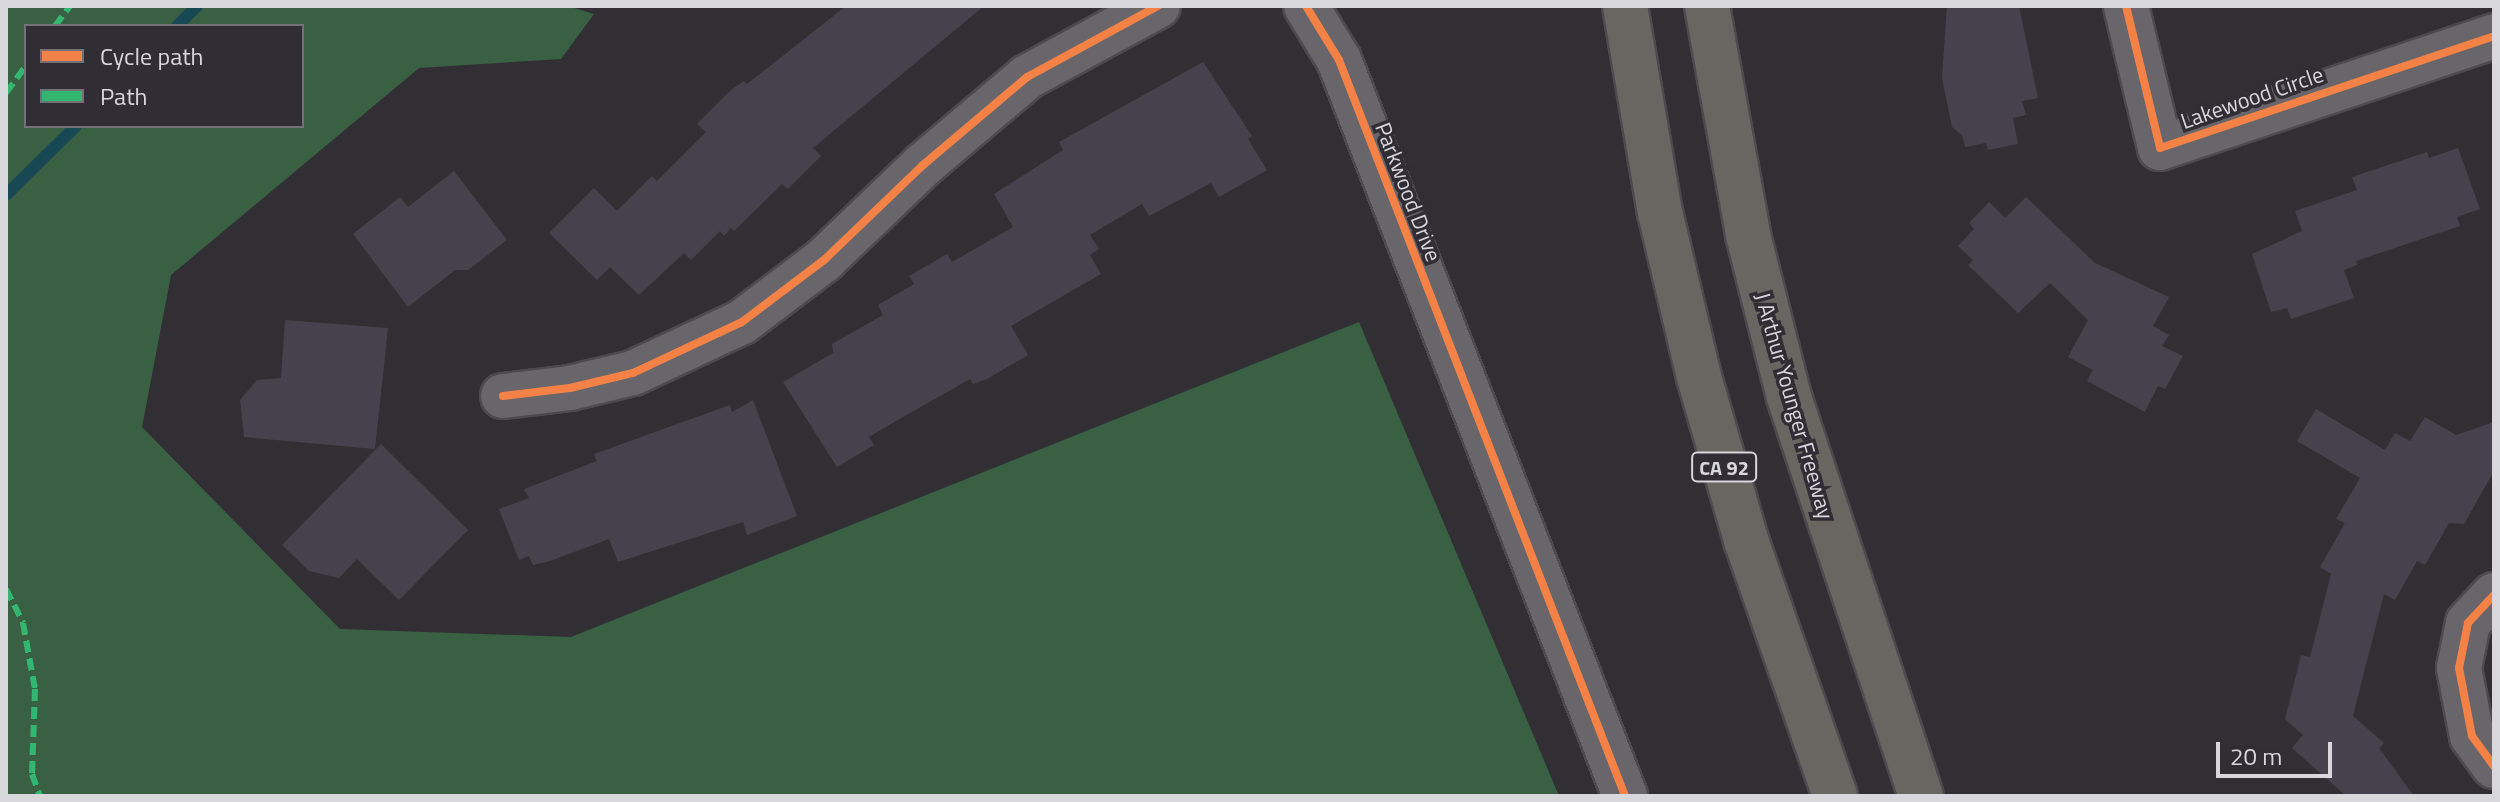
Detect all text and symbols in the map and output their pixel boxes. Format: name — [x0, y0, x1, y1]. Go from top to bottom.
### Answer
legend — [24, 24, 304, 128]
text: Cycle path — [100, 38, 203, 74]
street label: Lakewood Circle — [2177, 61, 2327, 135]
text: Path — [100, 78, 147, 114]
street label: Parkwood Drive — [1369, 119, 1447, 265]
street label: J Arthur Younger Freeway — [1749, 290, 1839, 522]
road number: CA 92 — [1690, 451, 1758, 483]
scale bar — [2220, 726, 2336, 776]
text: 20 m — [2230, 738, 2282, 774]

